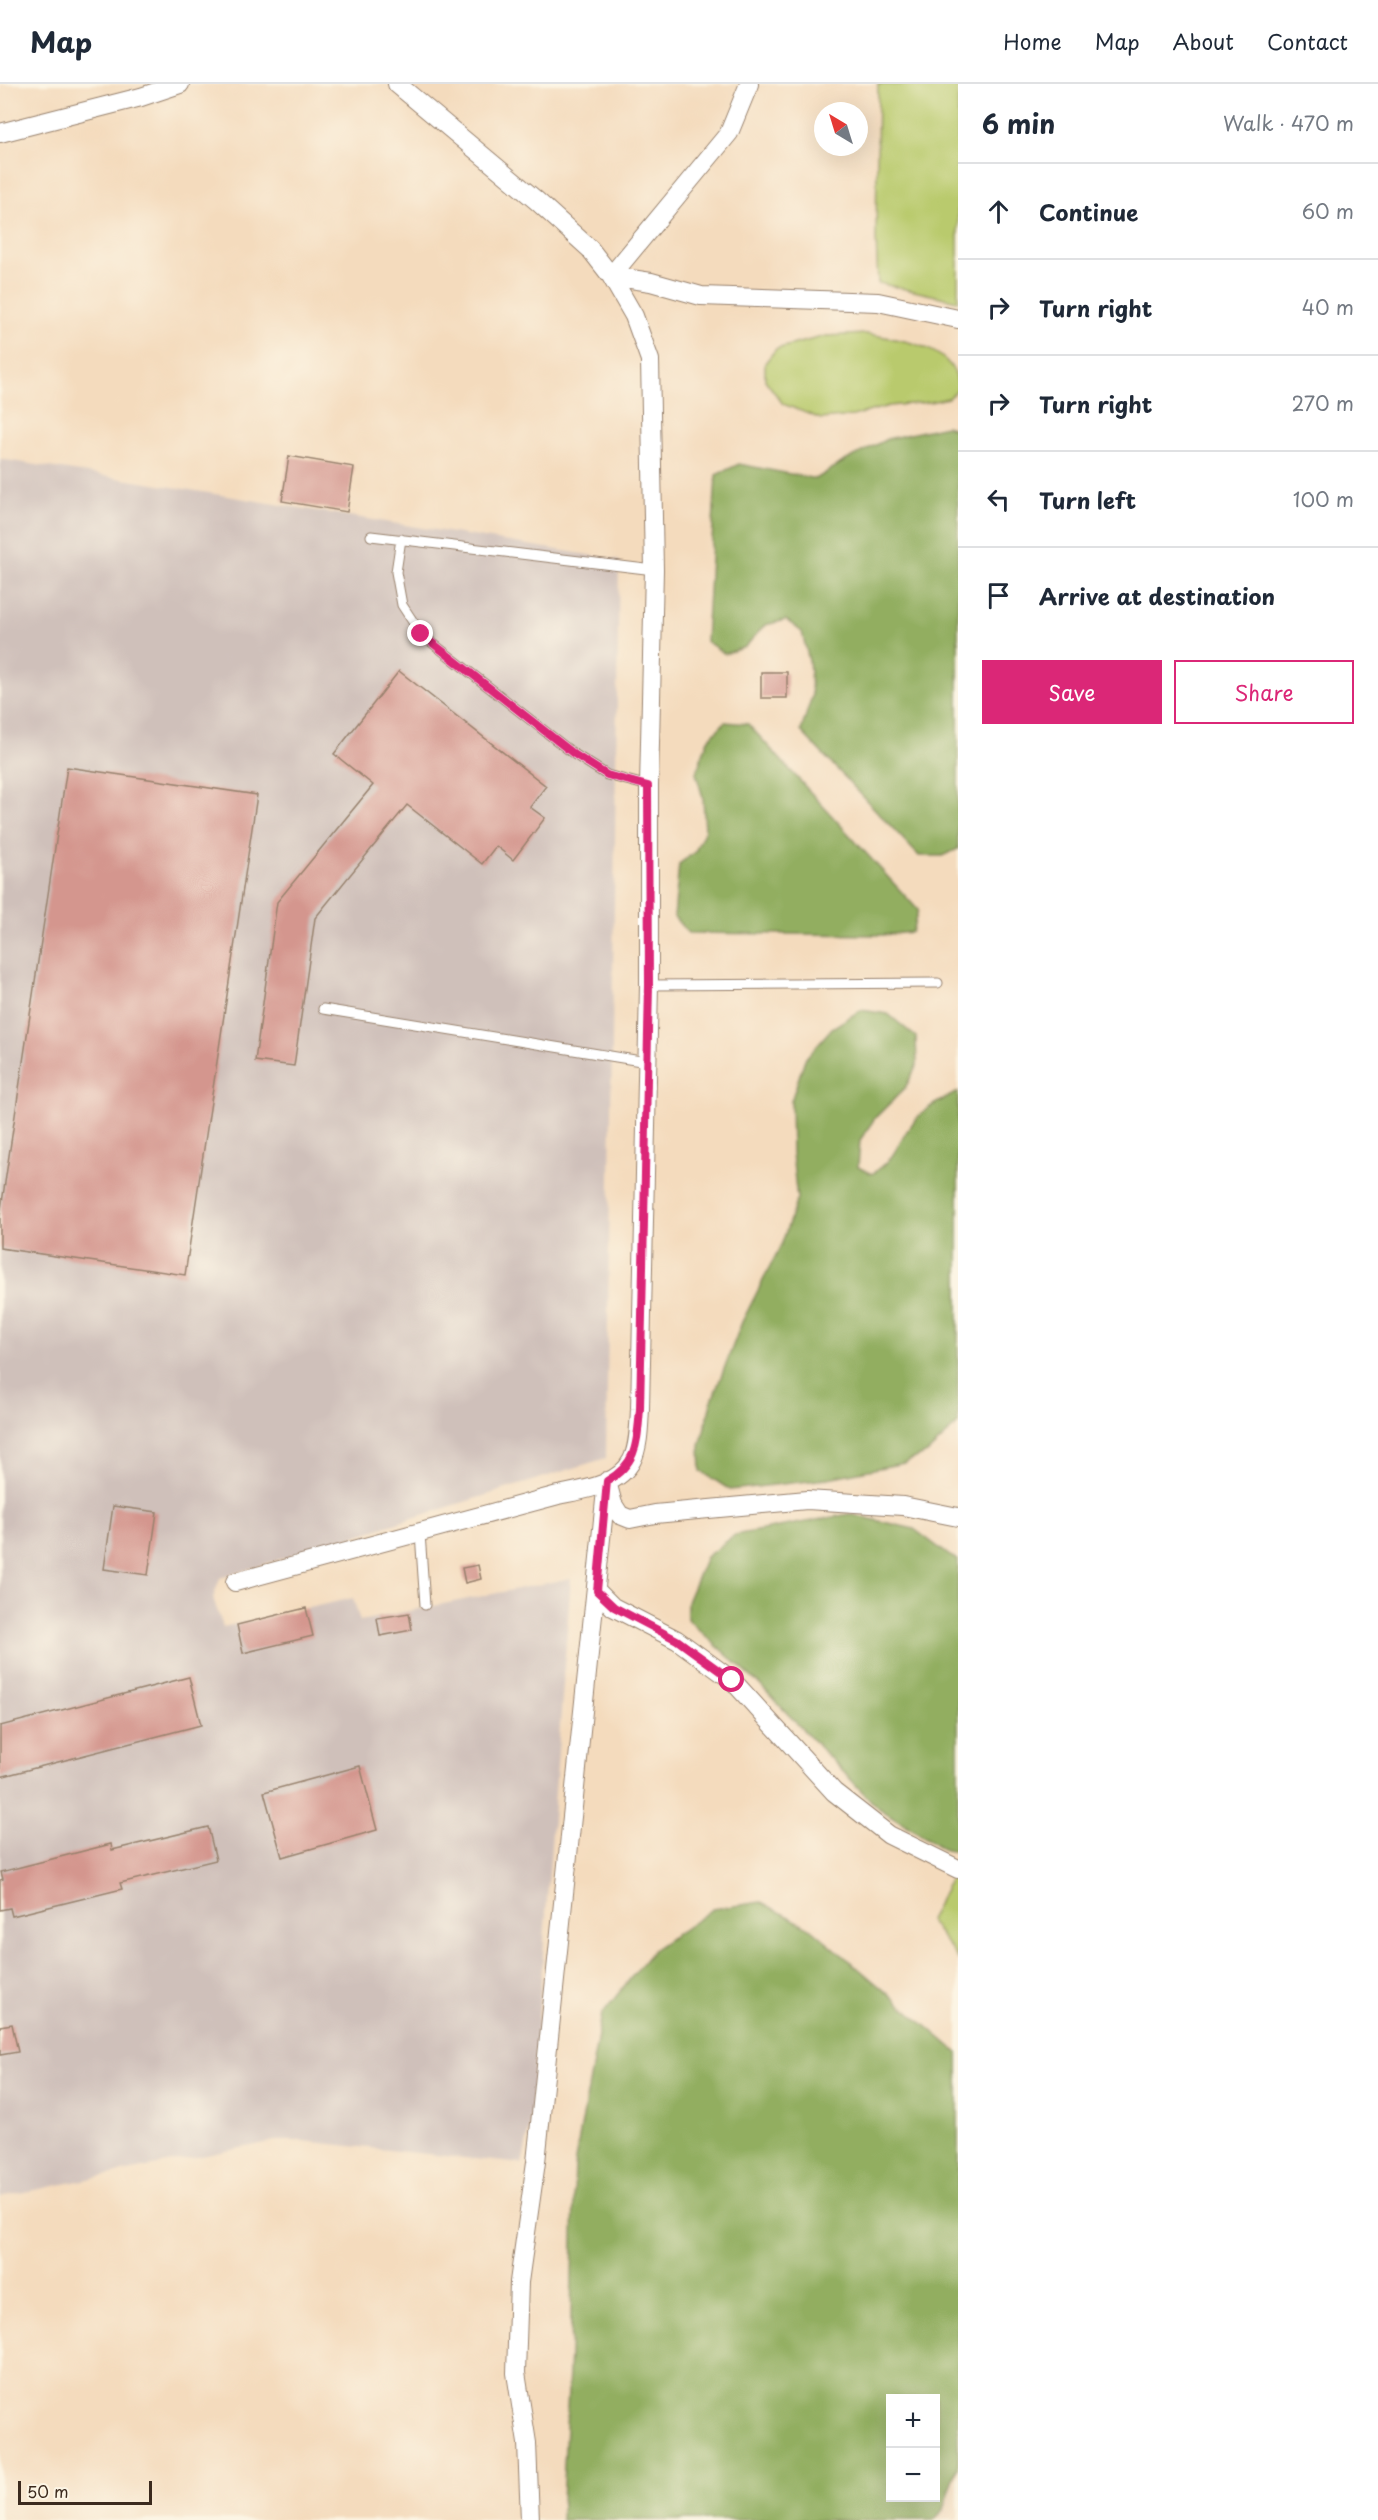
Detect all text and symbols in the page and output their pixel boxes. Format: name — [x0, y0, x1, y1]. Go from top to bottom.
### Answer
text: Map — [30, 20, 92, 63]
text: Home — [1003, 25, 1062, 57]
text: Map — [1095, 25, 1140, 57]
text: About — [1173, 25, 1234, 57]
text: Contact — [1267, 25, 1348, 57]
north arrow — [814, 102, 868, 156]
text: 6 min — [982, 104, 1055, 143]
text: Walk · 470 m — [1223, 108, 1354, 138]
icon: ahead — [982, 195, 1015, 228]
text: Continue — [1039, 195, 1138, 228]
text: 60 m — [1302, 196, 1354, 226]
icon: right — [982, 291, 1015, 324]
text: Turn right — [1039, 291, 1152, 324]
text: 40 m — [1302, 292, 1354, 322]
icon: right — [982, 387, 1015, 420]
text: Turn right — [1039, 387, 1152, 420]
text: 270 m — [1291, 388, 1354, 418]
icon: left — [982, 483, 1015, 516]
text: Turn left — [1039, 483, 1136, 516]
text: 100 m — [1293, 484, 1354, 514]
icon: arrive — [982, 579, 1015, 612]
text: Arrive at destination — [1039, 579, 1275, 612]
route end — [407, 620, 433, 646]
button: Save — [982, 660, 1162, 724]
button: Share — [1174, 660, 1354, 724]
route start — [718, 1666, 744, 1692]
map controls — [886, 2394, 940, 2502]
button: + — [886, 2394, 940, 2448]
button: − — [886, 2448, 940, 2502]
scale bar — [18, 2478, 152, 2506]
text: 50 m — [27, 2479, 68, 2503]

